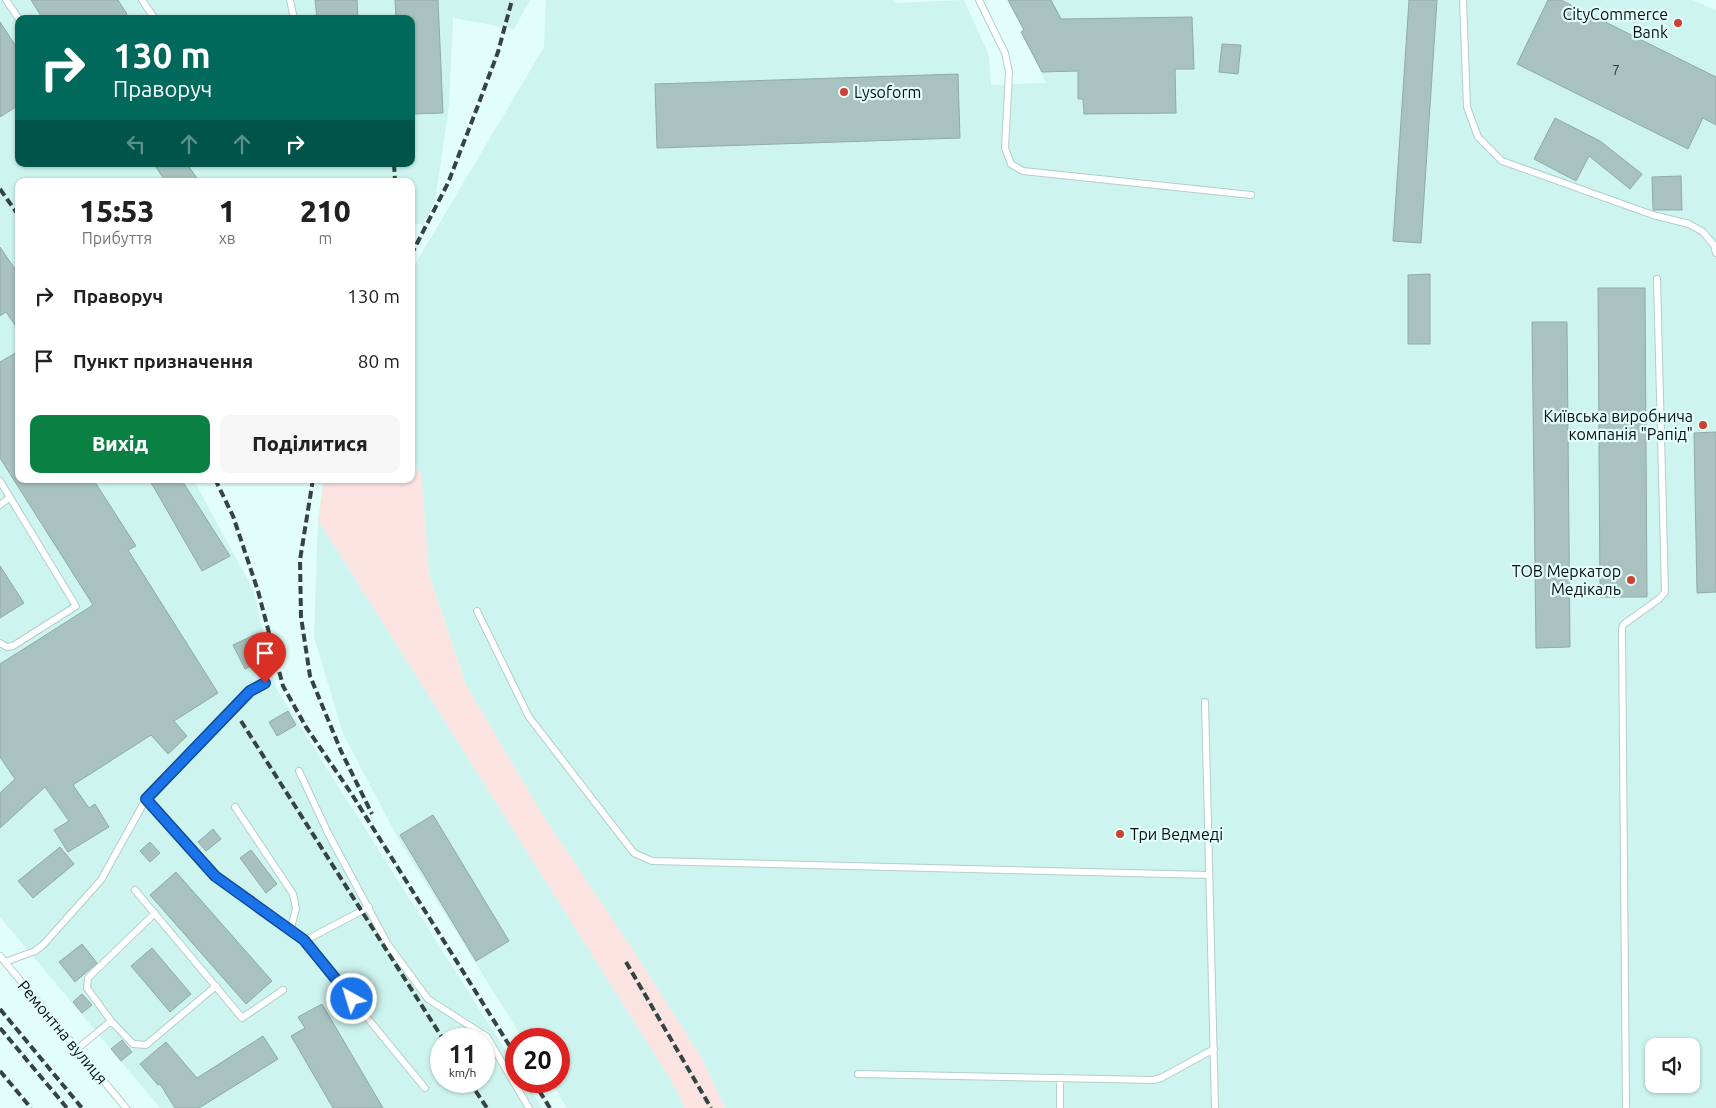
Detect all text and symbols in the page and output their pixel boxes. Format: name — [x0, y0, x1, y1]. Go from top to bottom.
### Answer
place label: CityCommerce Bank — [1562, 5, 1668, 41]
marker: CityCommerce Bank — [1672, 17, 1684, 29]
icon: right — [30, 35, 95, 100]
text: 130 m — [113, 35, 211, 75]
house number: 7 — [1612, 62, 1620, 78]
text: Праворуч — [113, 76, 212, 101]
place label: Lysoform — [854, 83, 921, 101]
marker: Lysoform — [838, 86, 850, 98]
icon: left — [122, 130, 150, 158]
icon: ahead — [175, 130, 203, 158]
icon: ahead — [228, 130, 256, 158]
icon: right — [281, 130, 309, 158]
text: 15:53 — [79, 194, 154, 228]
text: 1 — [219, 194, 236, 228]
text: 210 — [300, 194, 351, 228]
text: Прибуття — [82, 229, 152, 247]
text: хв — [219, 229, 236, 247]
text: m — [318, 229, 332, 247]
icon: right — [30, 282, 58, 310]
text: Праворуч — [73, 285, 163, 307]
text: 130 m — [347, 285, 400, 307]
icon: arrive — [30, 347, 58, 375]
text: Пункт призначення — [73, 350, 253, 372]
text: 80 m — [358, 350, 400, 372]
place label: Київська виробнича компанія "Рапід" — [1543, 407, 1693, 443]
button: Вихід — [30, 415, 210, 473]
button: Поділитися — [220, 415, 400, 473]
marker: Київська виробнича компанія "Рапід" — [1697, 419, 1709, 431]
place label: ТОВ Меркатор Медікаль — [1512, 562, 1621, 598]
marker: ТОВ Меркатор Медікаль — [1625, 574, 1637, 586]
pin — [244, 632, 286, 683]
icon: arrive — [251, 639, 279, 667]
place label: Три Ведмеді — [1130, 825, 1223, 843]
marker: Три Ведмеді — [1114, 828, 1126, 840]
position arrow — [325, 972, 377, 1024]
street label: Ремонтна вулиця — [14, 977, 112, 1087]
speed limit sign: 20 — [505, 1028, 570, 1093]
map controls — [1645, 1038, 1700, 1093]
button: sound — [1645, 1038, 1700, 1093]
text: 11 — [448, 1040, 477, 1068]
text: km/h — [449, 1066, 476, 1079]

